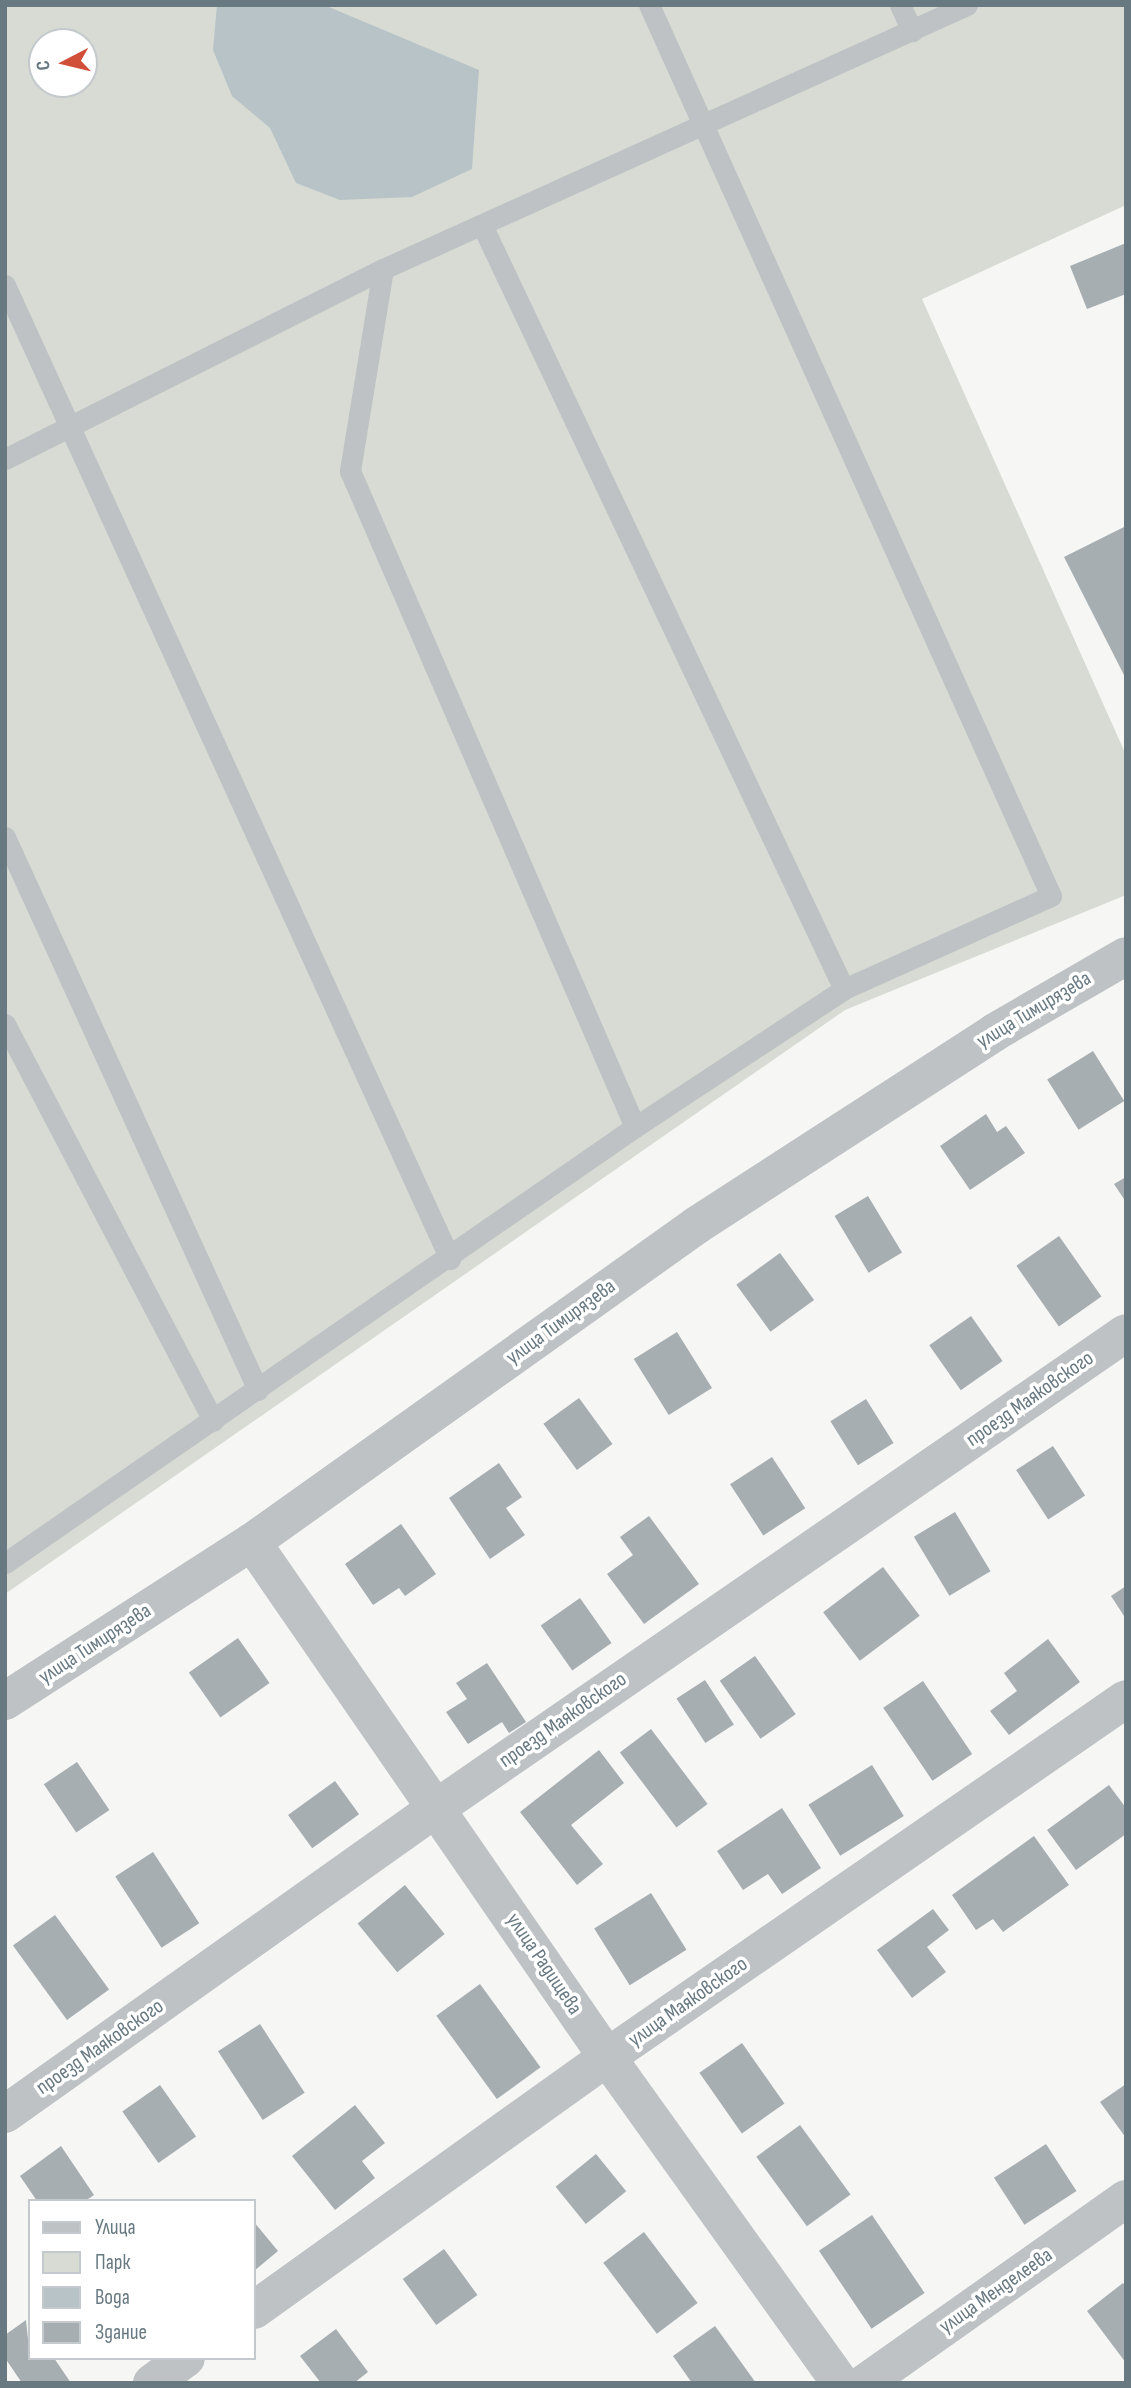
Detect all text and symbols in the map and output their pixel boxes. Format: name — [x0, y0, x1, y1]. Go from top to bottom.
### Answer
north arrow — [28, 28, 98, 98]
text: С — [32, 59, 56, 72]
street label: улица Тимирязева — [972, 966, 1096, 1054]
street label: улица Тимирязева — [501, 1274, 621, 1370]
street label: проезд Маяковского — [961, 1346, 1099, 1452]
street label: улица Тимирязева — [34, 1598, 156, 1690]
street label: проезд Маяковского — [494, 1667, 632, 1773]
street label: улица Радищева — [501, 1908, 587, 2020]
street label: улица Маяковского — [624, 1952, 752, 2052]
street label: проезд Маяковского — [31, 1994, 169, 2100]
legend — [28, 2199, 256, 2360]
text: Улица — [95, 2215, 136, 2240]
street label: улица Менделеева — [935, 2243, 1057, 2339]
text: Парк — [95, 2250, 130, 2275]
text: Вода — [95, 2285, 130, 2310]
text: Здание — [95, 2320, 147, 2345]

